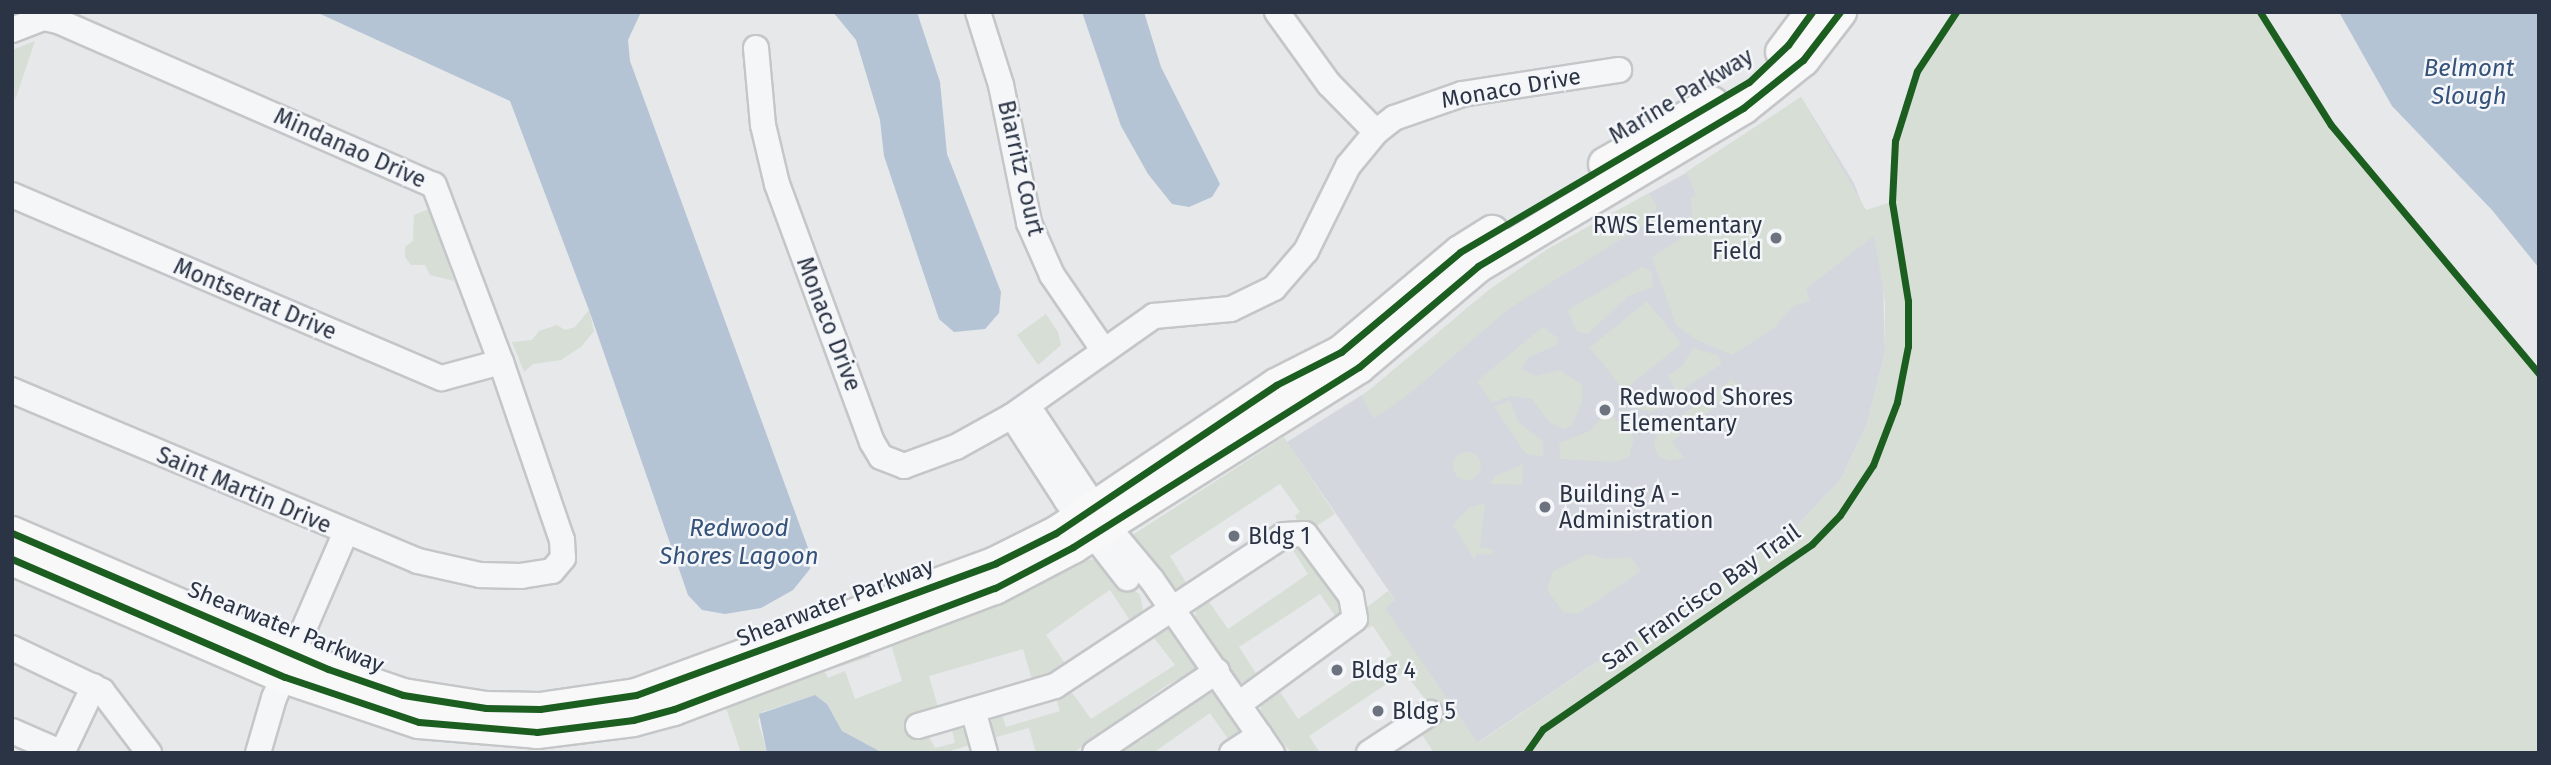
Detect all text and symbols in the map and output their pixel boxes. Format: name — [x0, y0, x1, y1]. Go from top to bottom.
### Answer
street label: Marine Parkway — [1604, 42, 1758, 150]
water label: Belmont Slough — [2424, 55, 2514, 111]
street label: Monaco Drive — [1439, 62, 1583, 114]
street label: Biarritz Court — [992, 98, 1050, 238]
street label: Mindanao Drive — [270, 102, 430, 194]
place label: RWS Elementary Field — [1593, 211, 1762, 265]
marker: RWS Elementary Field — [1768, 230, 1784, 246]
street label: Montserrat Drive — [169, 252, 341, 346]
street label: Monaco Drive — [791, 253, 867, 395]
place label: Redwood Shores Elementary — [1619, 383, 1793, 437]
marker: Redwood Shores Elementary — [1597, 402, 1613, 418]
street label: Saint Martin Drive — [153, 441, 335, 539]
place label: Building A - Administration — [1559, 480, 1713, 534]
marker: Building A - Administration — [1537, 499, 1553, 515]
water label: Redwood Shores Lagoon — [659, 515, 819, 571]
street label: San Francisco Bay Trail — [1596, 518, 1806, 676]
place label: Bldg 1 — [1248, 522, 1310, 550]
marker: Bldg 1 — [1226, 528, 1242, 544]
street label: Shearwater Parkway — [733, 552, 937, 652]
street label: Shearwater Parkway — [184, 575, 388, 679]
place label: Bldg 4 — [1351, 656, 1416, 684]
marker: Bldg 4 — [1329, 662, 1345, 678]
place label: Bldg 5 — [1392, 697, 1456, 725]
marker: Bldg 5 — [1370, 703, 1386, 719]

